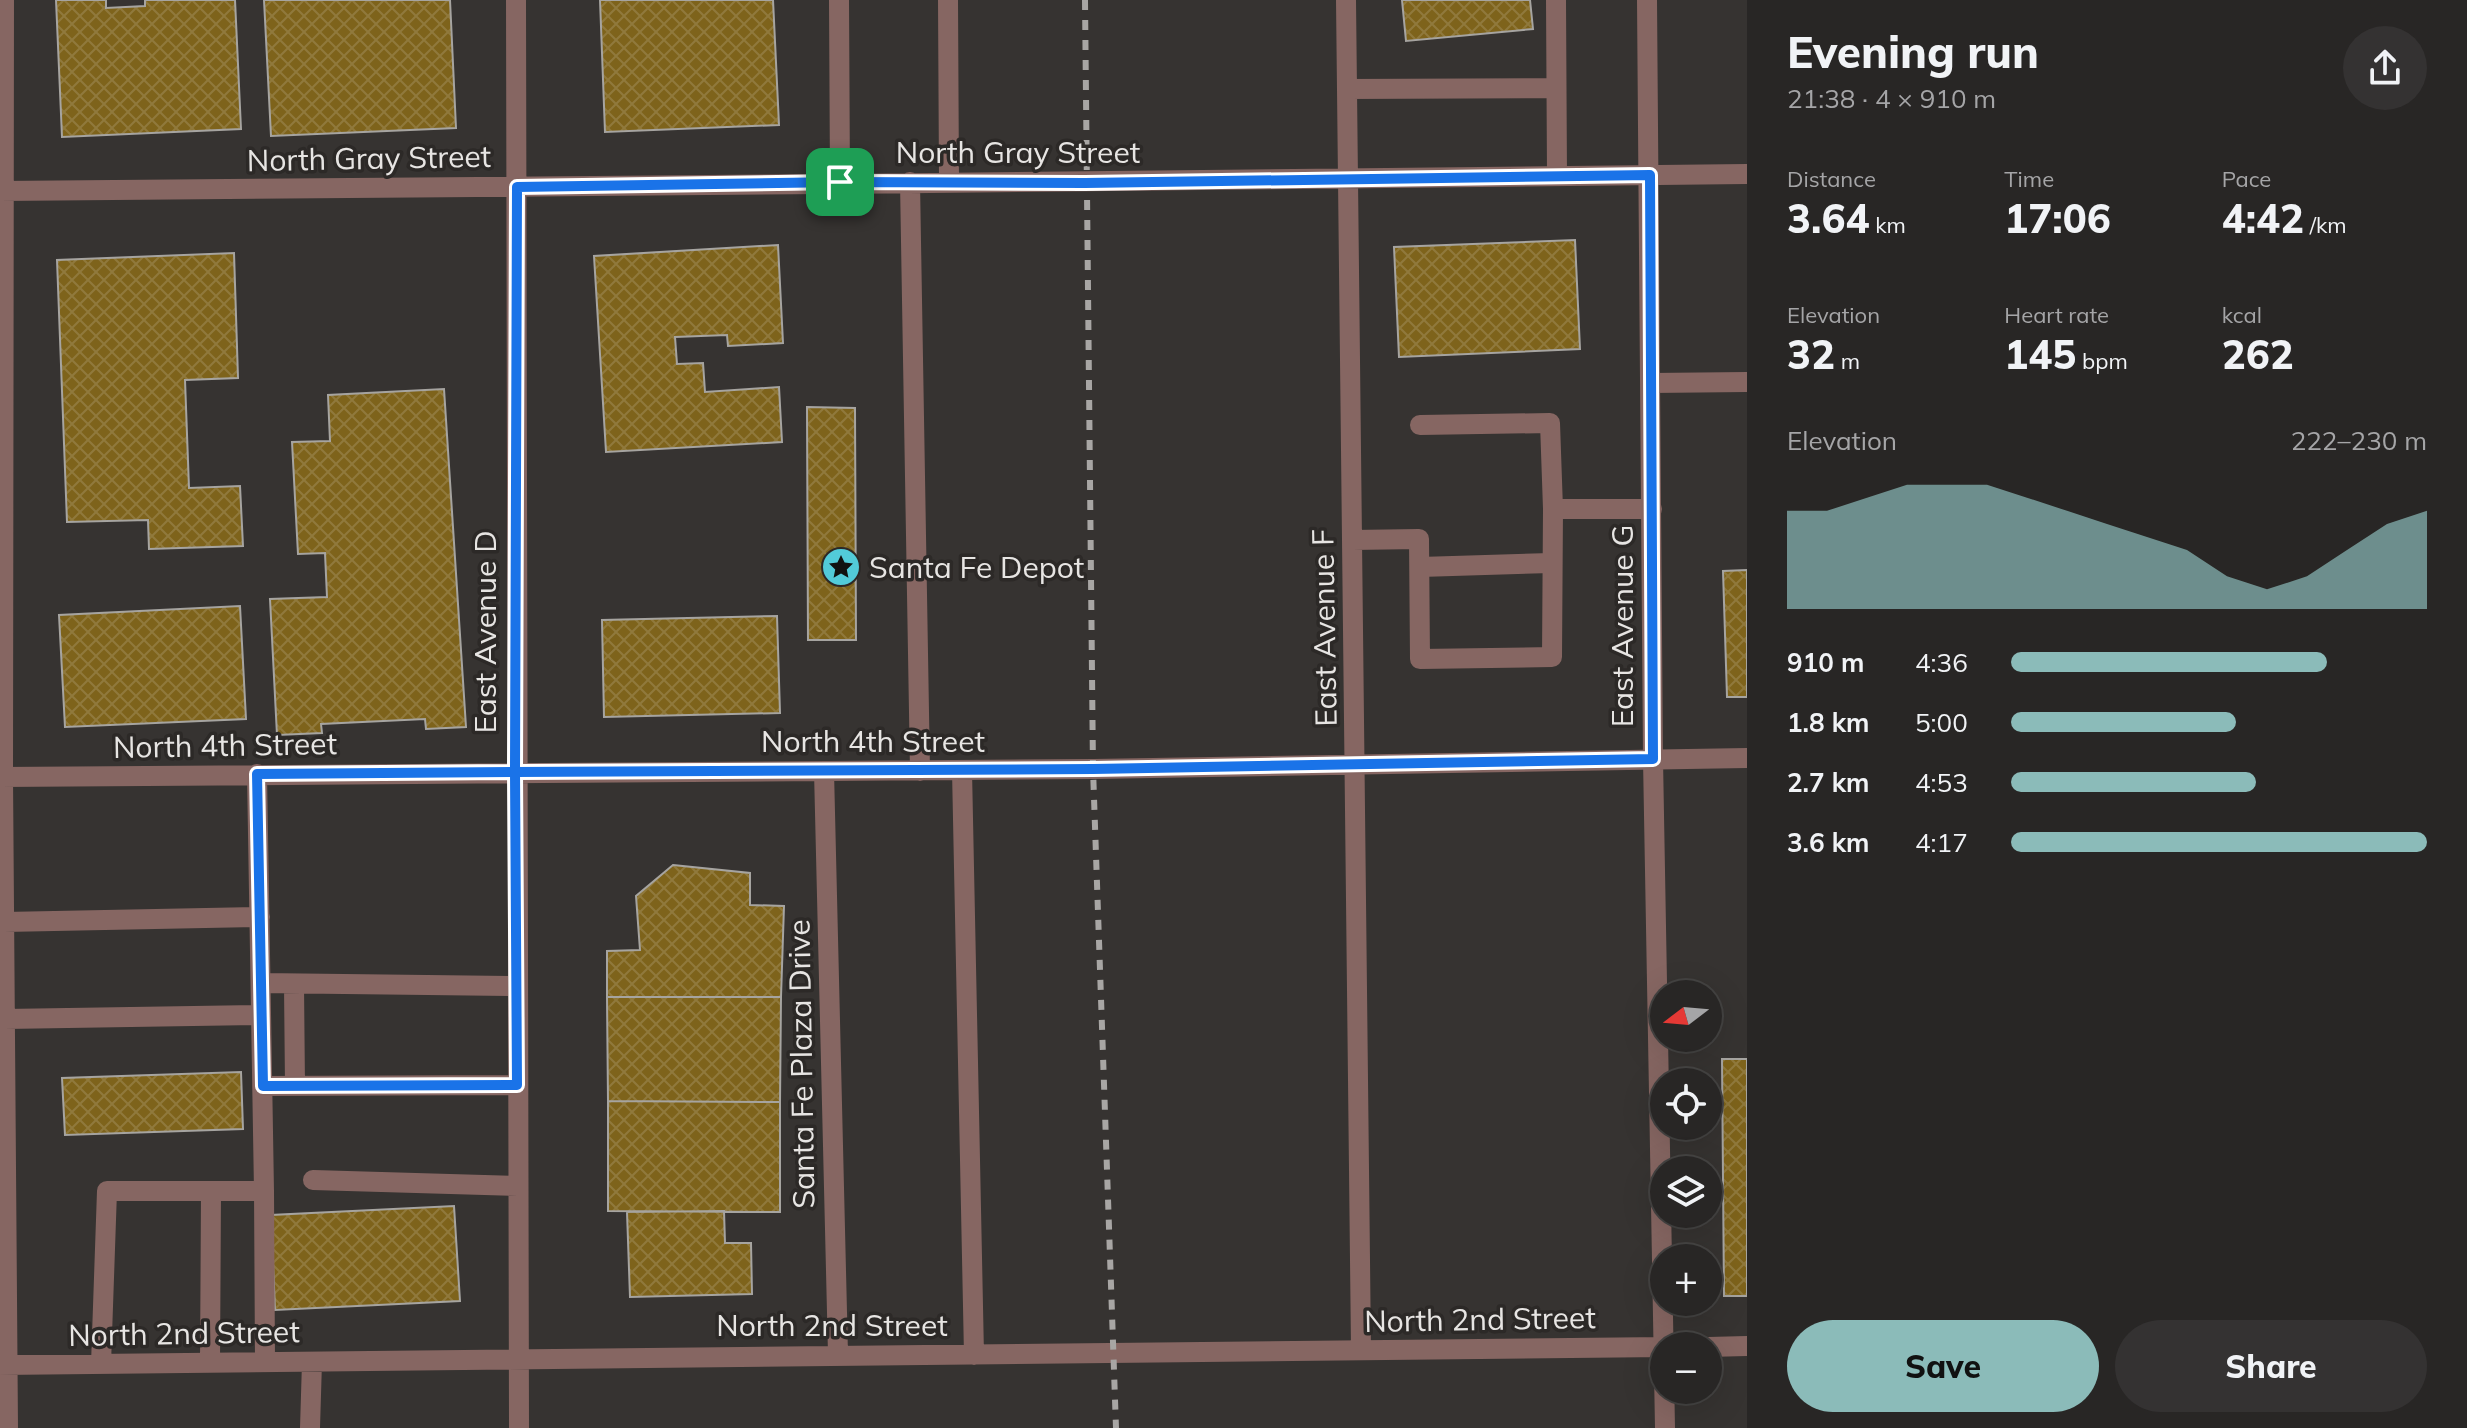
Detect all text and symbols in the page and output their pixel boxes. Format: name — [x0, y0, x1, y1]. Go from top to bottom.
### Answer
text: Evening run — [1787, 24, 2039, 79]
button: share — [2343, 26, 2427, 110]
text: 21:38 · 4 × 910 m — [1787, 82, 1996, 115]
street label: North Gray Street — [896, 133, 1140, 171]
street label: North Gray Street — [246, 137, 492, 179]
pin — [806, 148, 874, 216]
icon: arrive — [818, 160, 862, 204]
text: Distance — [1787, 165, 1876, 193]
text: Time — [2004, 165, 2054, 193]
text: Pace — [2222, 165, 2271, 193]
text: 3.64 — [1787, 193, 1869, 243]
text: 17:06 — [2004, 193, 2111, 243]
text: 4:42 — [2222, 193, 2304, 243]
text: km — [1869, 211, 1906, 239]
text: /km — [2304, 211, 2347, 239]
text: Elevation — [1787, 301, 1880, 329]
text: Heart rate — [2004, 301, 2109, 329]
text: kcal — [2222, 301, 2262, 329]
text: 32 — [1787, 329, 1835, 379]
text: 145 — [2004, 329, 2076, 379]
text: 262 — [2222, 329, 2294, 379]
text: m — [1835, 347, 1860, 375]
text: bpm — [2076, 347, 2128, 375]
text: Elevation — [1787, 424, 1897, 457]
text: 222–230 m — [2291, 424, 2427, 457]
street label: East Avenue G — [1603, 525, 1641, 727]
street label: East Avenue F — [1303, 529, 1345, 727]
street label: East Avenue D — [466, 530, 504, 734]
place icon: Santa Fe Depot — [820, 546, 862, 588]
place label: Santa Fe Depot — [869, 548, 1084, 586]
text: 910 m — [1787, 646, 1864, 679]
text: 4:36 — [1915, 646, 1968, 679]
text: 1.8 km — [1787, 706, 1870, 739]
text: 5:00 — [1915, 706, 1968, 739]
street label: North 4th Street — [761, 722, 985, 760]
street label: North 4th Street — [113, 724, 337, 766]
text: 2.7 km — [1787, 766, 1870, 799]
text: 4:53 — [1915, 766, 1968, 799]
text: 3.6 km — [1787, 826, 1870, 859]
text: 4:17 — [1915, 826, 1968, 859]
street label: Santa Fe Plaza Drive — [779, 919, 823, 1209]
north arrow — [1650, 980, 1722, 1052]
map controls — [1650, 980, 1722, 1404]
button: locate — [1650, 1068, 1722, 1140]
button: layers — [1650, 1156, 1722, 1228]
button: + — [1650, 1244, 1722, 1316]
street label: North 2nd Street — [1364, 1298, 1596, 1340]
street label: North 2nd Street — [716, 1306, 948, 1344]
street label: North 2nd Street — [68, 1312, 300, 1354]
button: Save — [1787, 1320, 2099, 1412]
button: Share — [2115, 1320, 2427, 1412]
button: − — [1650, 1332, 1722, 1404]

